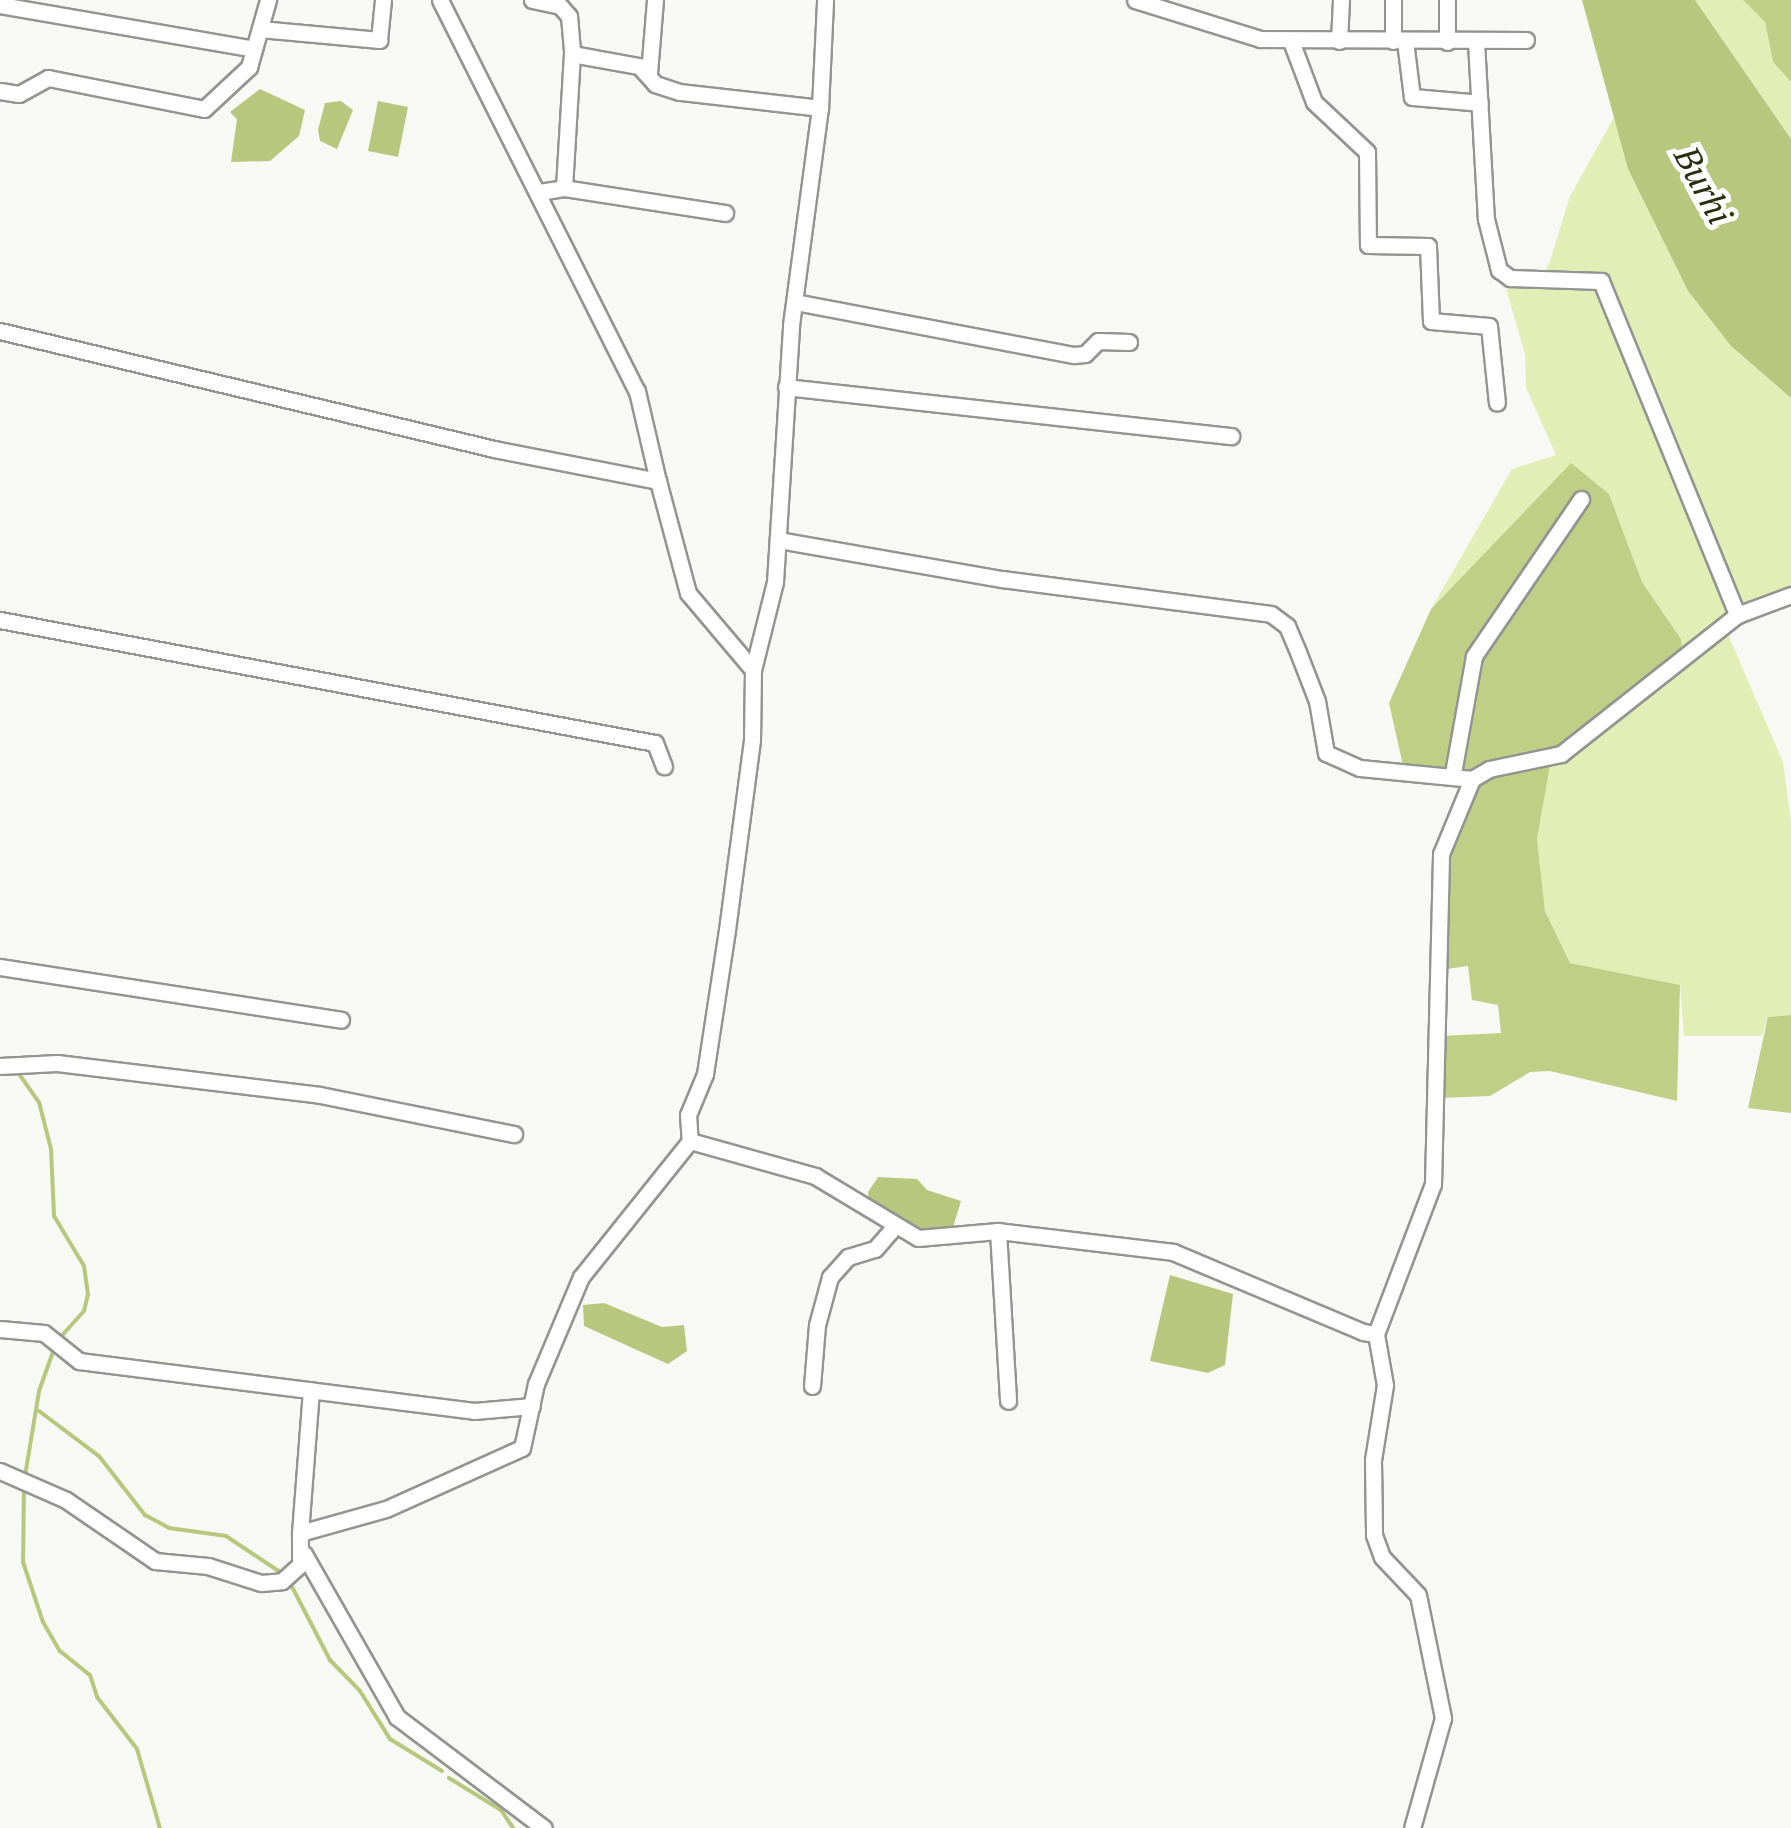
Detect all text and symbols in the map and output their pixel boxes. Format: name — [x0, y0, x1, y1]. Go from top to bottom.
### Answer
water label: Burhi — [1666, 139, 1742, 231]

